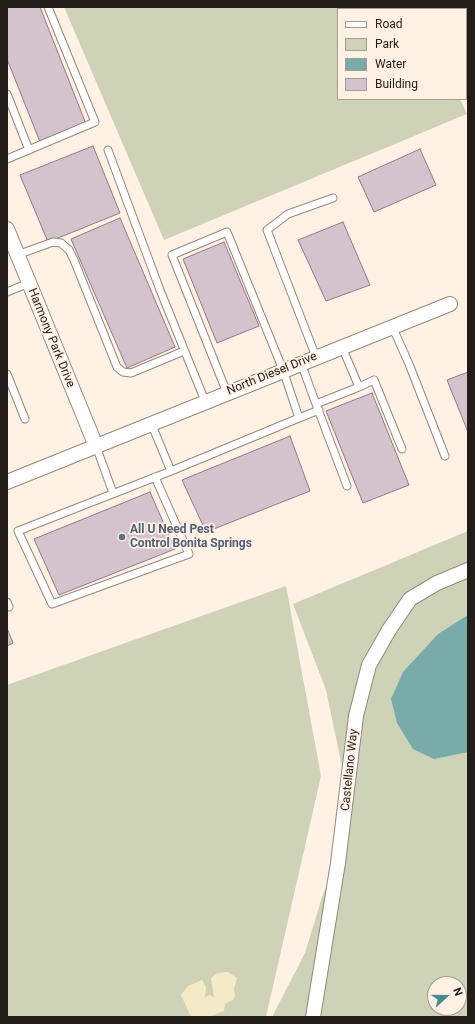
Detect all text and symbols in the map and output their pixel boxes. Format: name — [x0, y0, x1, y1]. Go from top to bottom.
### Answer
legend — [337, 8, 467, 100]
text: Road — [375, 17, 403, 31]
text: Park — [375, 37, 399, 51]
text: Water — [375, 57, 406, 71]
text: Building — [375, 77, 418, 91]
street label: Harmony Park Drive — [24, 286, 78, 390]
street label: North Diesel Drive — [225, 349, 319, 399]
place label: All U Need Pest Control Bonita Springs — [130, 523, 252, 551]
marker: All U Need Pest Control Bonita Springs — [117, 532, 127, 542]
street label: Castellano Way — [339, 728, 361, 812]
north arrow — [427, 976, 467, 1016]
text: N — [450, 986, 465, 998]

